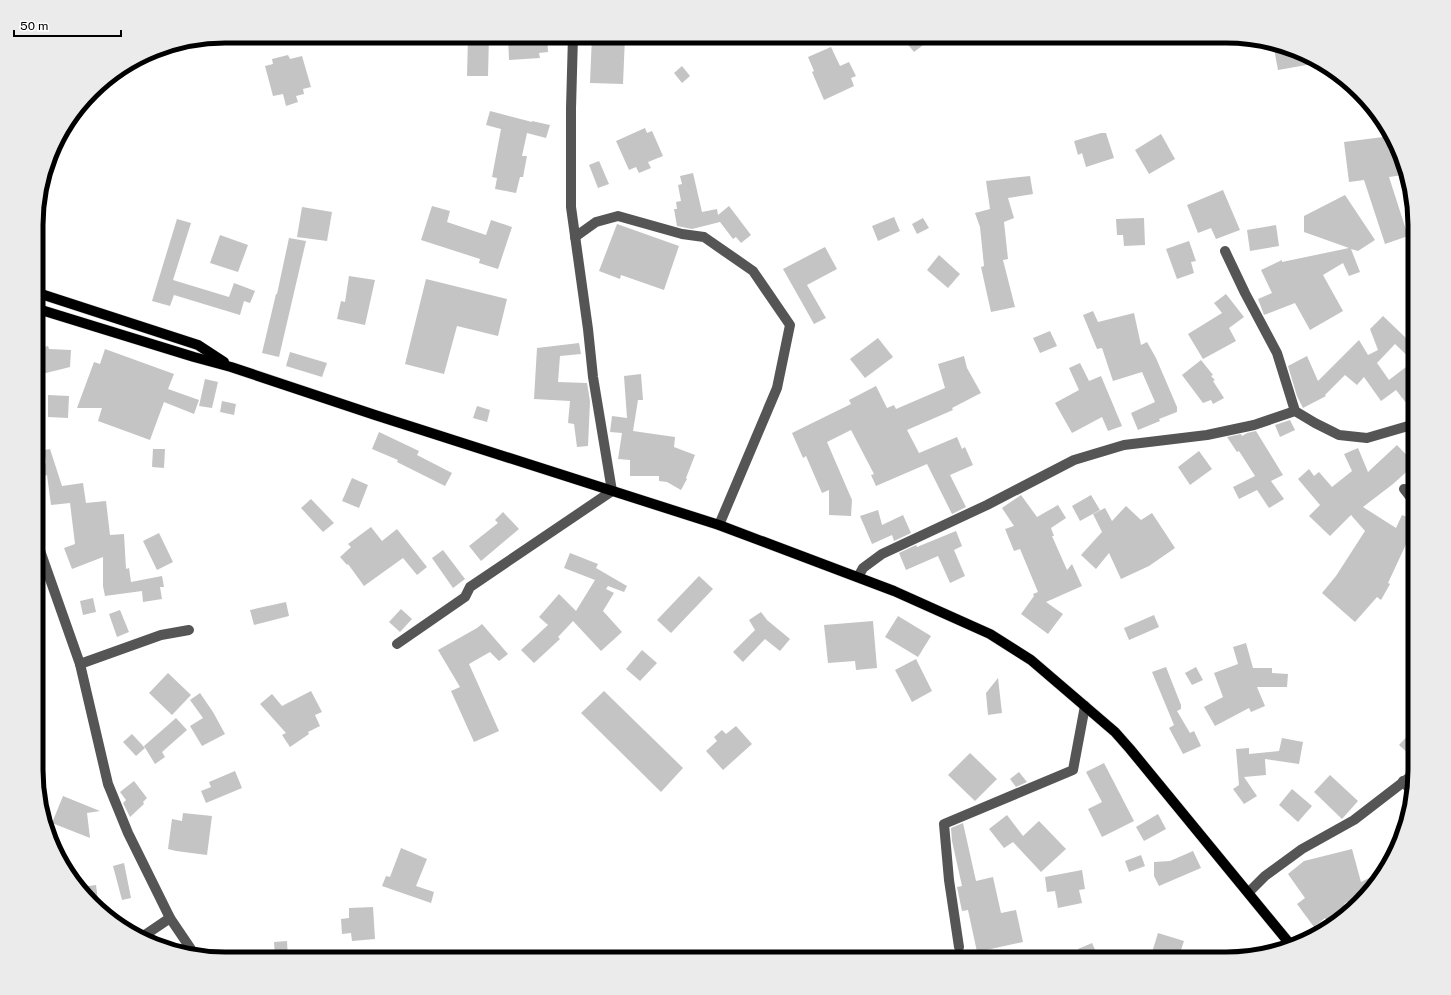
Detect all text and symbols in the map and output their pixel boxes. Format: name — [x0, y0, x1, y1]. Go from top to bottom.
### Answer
scale bar — [14, 12, 121, 38]
text: 50 m — [20, 19, 48, 33]

